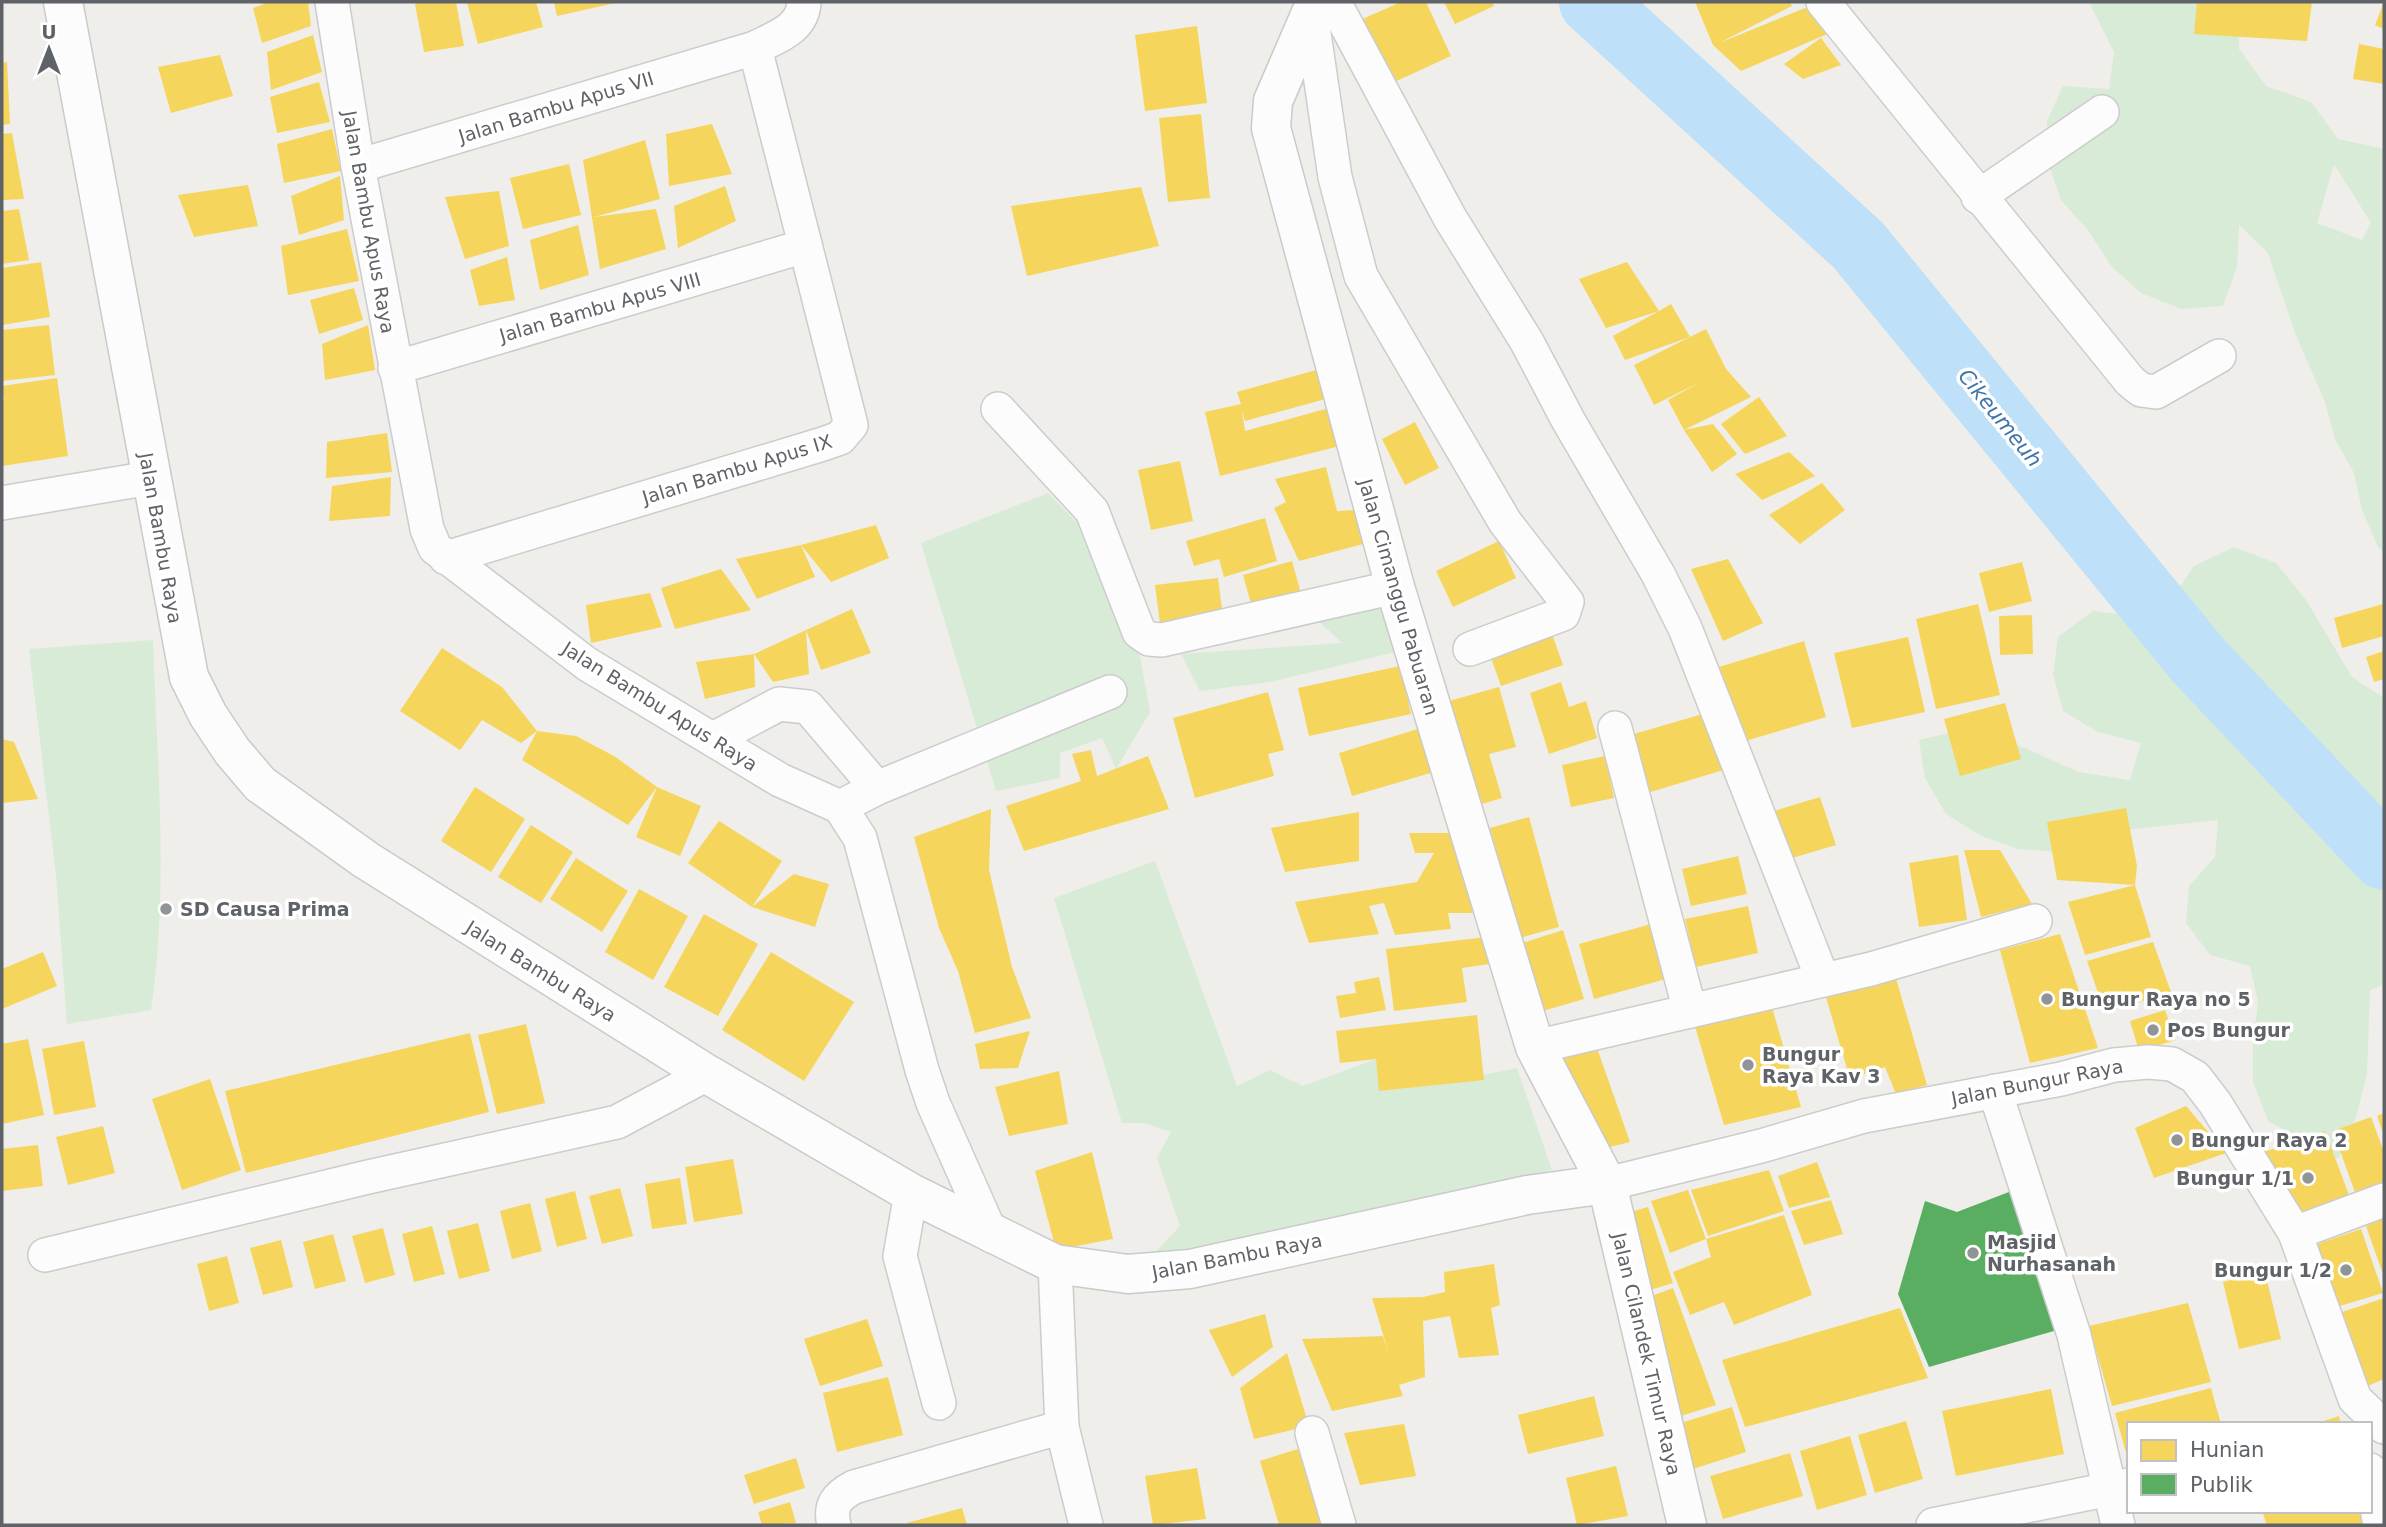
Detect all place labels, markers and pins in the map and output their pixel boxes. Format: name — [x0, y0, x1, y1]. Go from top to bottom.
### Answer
place label: SD Causa Prima — [180, 898, 350, 920]
marker: SD Causa Prima — [158, 901, 174, 917]
place label: Bungur Raya no 5 — [2061, 988, 2251, 1010]
marker: Bungur Raya no 5 — [2039, 991, 2055, 1007]
place label: Pos Bungur — [2167, 1019, 2291, 1041]
marker: Pos Bungur — [2145, 1022, 2161, 1038]
place label: Bungur Raya Kav 3 — [1762, 1043, 1880, 1087]
marker: Bungur Raya Kav 3 — [1740, 1057, 1756, 1073]
place label: Bungur Raya 2 — [2191, 1129, 2348, 1151]
marker: Bungur Raya 2 — [2169, 1132, 2185, 1148]
place label: Bungur 1/1 — [2176, 1167, 2294, 1189]
marker: Bungur 1/1 — [2300, 1170, 2316, 1186]
place label: Masjid Nurhasanah — [1987, 1231, 2116, 1275]
marker: Masjid Nurhasanah — [1965, 1245, 1981, 1261]
place label: Bungur 1/2 — [2214, 1259, 2332, 1281]
marker: Bungur 1/2 — [2338, 1262, 2354, 1278]

